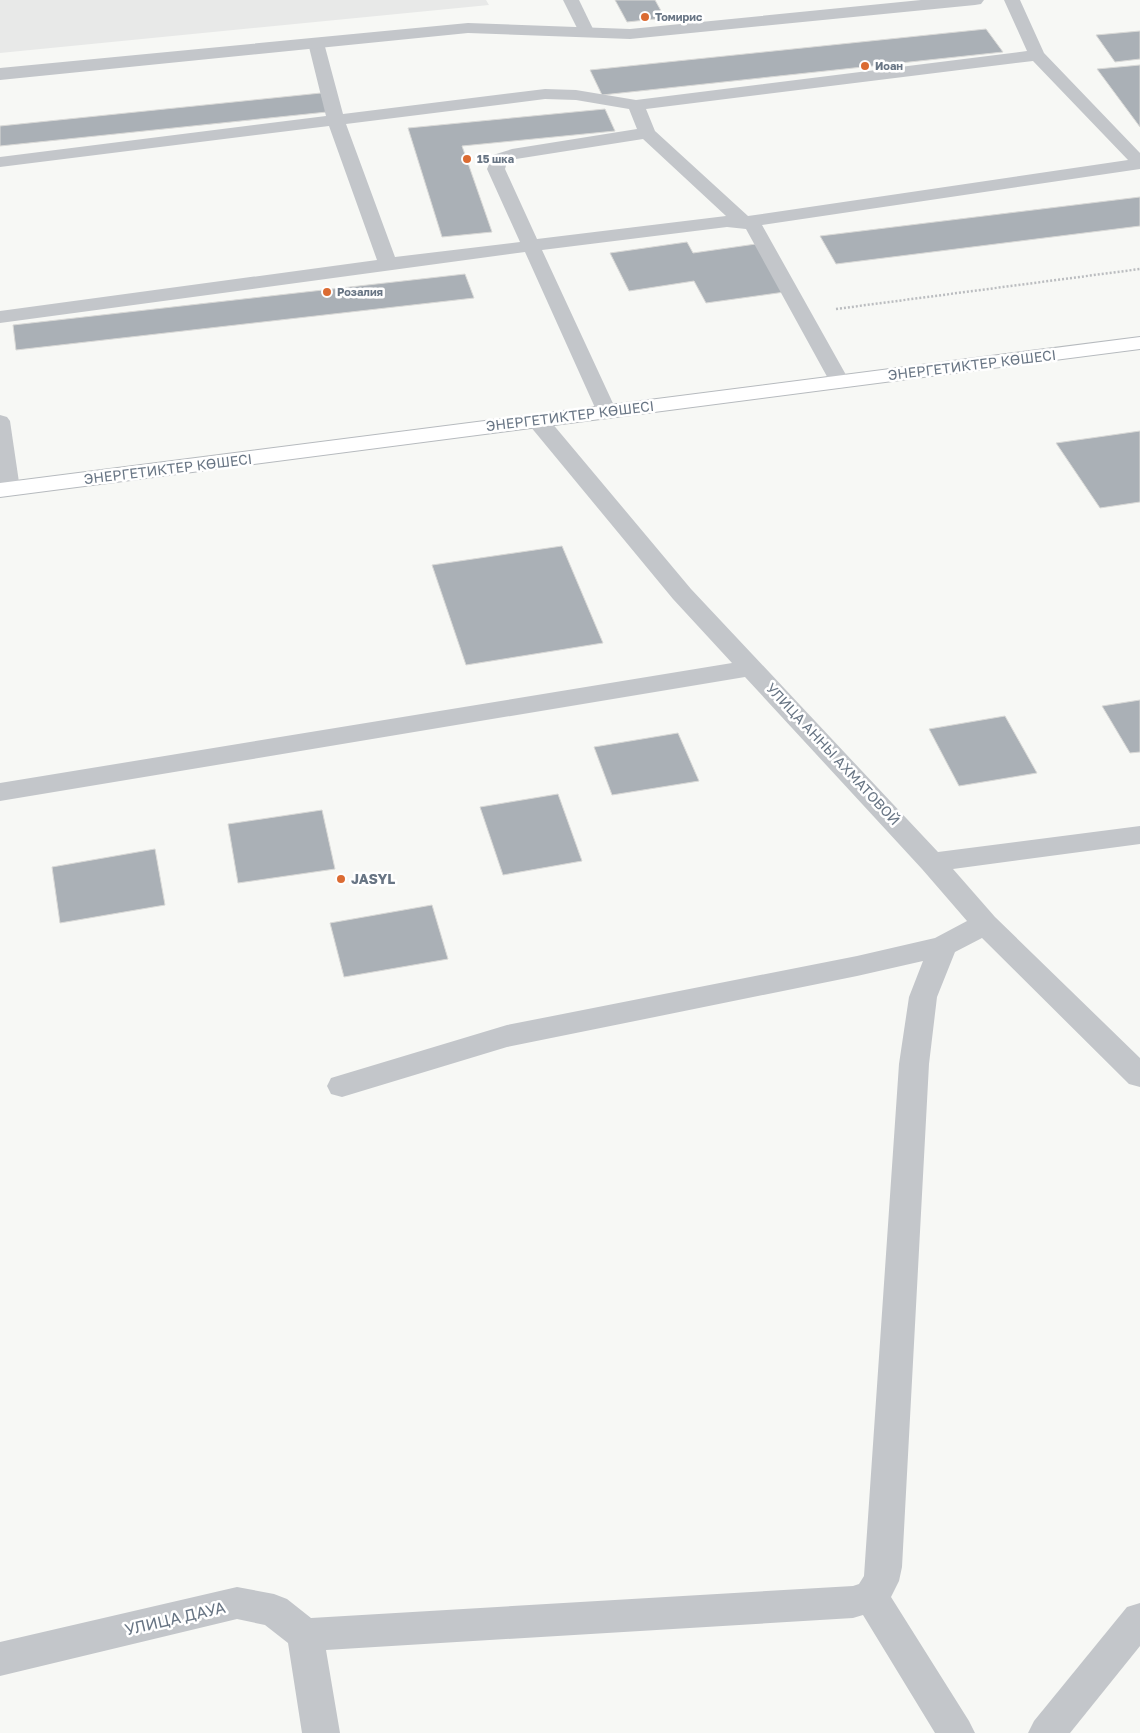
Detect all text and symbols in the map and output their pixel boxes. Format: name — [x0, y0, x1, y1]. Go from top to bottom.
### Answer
place label: Томирис — [655, 10, 703, 23]
marker: Томирис — [639, 11, 651, 23]
place label: Иоан — [875, 59, 903, 72]
marker: Иоан — [859, 60, 871, 72]
place label: 15 шка — [477, 152, 514, 165]
marker: 15 шка — [461, 153, 473, 165]
place label: Розалия — [337, 285, 383, 298]
marker: Розалия — [321, 286, 333, 298]
street label: ЭНЕРГЕТИКТЕР КӨШЕСІ — [887, 346, 1057, 383]
street label: ЭНЕРГЕТИКТЕР КӨШЕСІ — [485, 397, 655, 434]
street label: ЭНЕРГЕТИКТЕР КӨШЕСІ — [83, 450, 253, 487]
street label: УЛИЦА АННЫ АХМАТОВОЙ — [763, 679, 904, 828]
place label: JASYL — [351, 870, 395, 887]
marker: JASYL — [335, 873, 347, 885]
street label: УЛИЦА ДАУА — [123, 1597, 228, 1639]

